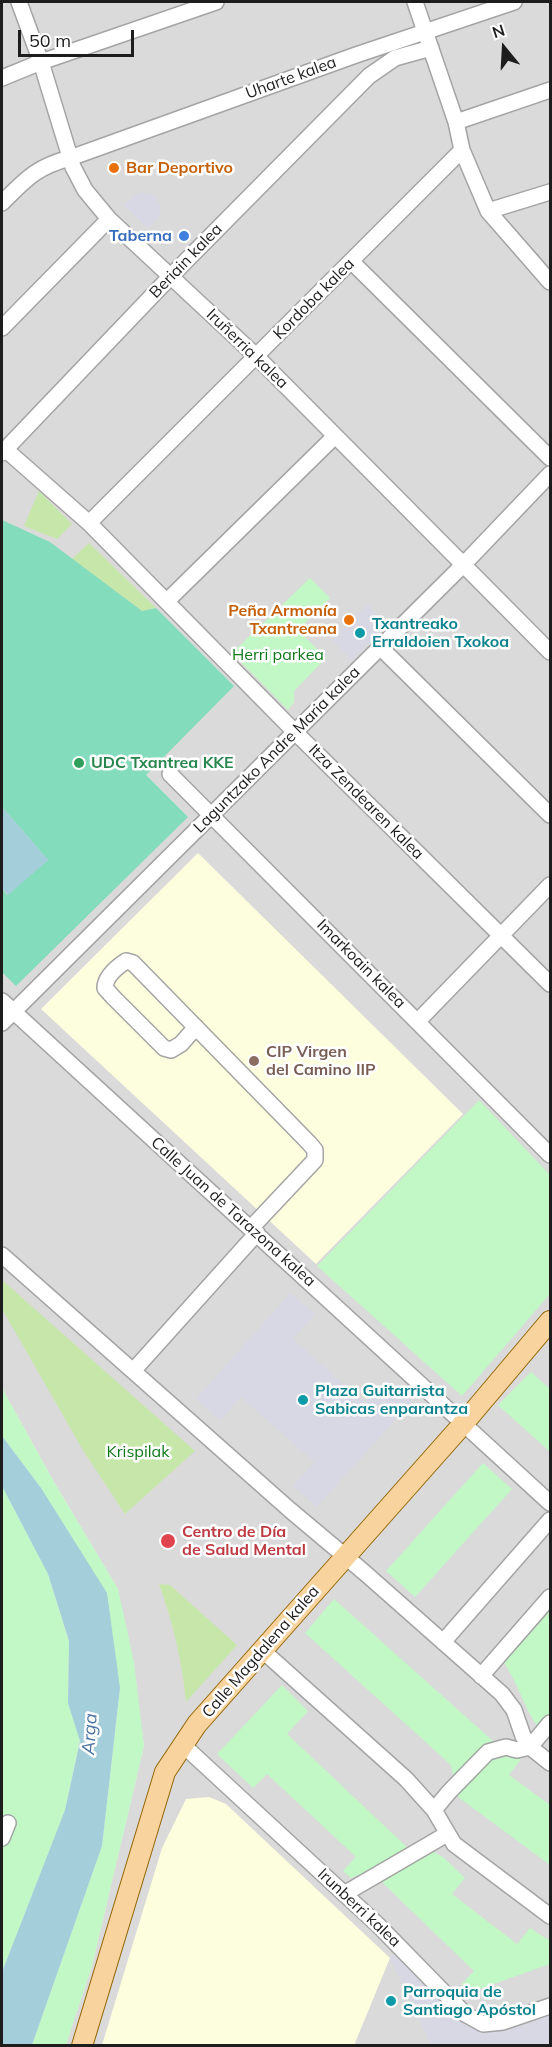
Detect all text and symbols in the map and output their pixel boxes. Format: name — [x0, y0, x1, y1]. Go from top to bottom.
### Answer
scale bar — [21, 18, 136, 56]
north arrow — [474, 18, 534, 78]
text: N — [490, 20, 507, 42]
text: 50 m — [29, 29, 71, 52]
street label: Uharte kalea — [243, 53, 339, 103]
place label: Bar Deportivo — [126, 158, 233, 178]
marker: Bar Deportivo — [107, 161, 121, 175]
street label: Beriain kalea — [146, 220, 226, 302]
place label: Taberna — [109, 226, 172, 246]
marker: Taberna — [177, 229, 191, 243]
street label: Kordoba kalea — [269, 254, 359, 344]
street label: Iruñerria kalea — [202, 305, 292, 393]
place label: Peña Armonía Txantreana — [228, 601, 337, 639]
marker: Peña Armonía Txantreana — [342, 613, 356, 627]
place label: Txantreako Erraldoien Txokoa — [372, 614, 509, 652]
marker: Txantreako Erraldoien Txokoa — [353, 626, 367, 640]
park label: Herri parkea — [232, 645, 324, 665]
street label: Laguntzako Andre Maria kalea — [190, 663, 364, 837]
street label: Itza Zendearen kalea — [304, 740, 428, 864]
place label: UDC Txantrea KKE — [91, 753, 233, 773]
marker: UDC Txantrea KKE — [72, 756, 86, 770]
street label: Imarkoain kalea — [313, 916, 409, 1012]
place label: CIP Virgen del Camino IIP — [266, 1042, 376, 1080]
marker: CIP Virgen del Camino IIP — [247, 1054, 261, 1068]
street label: Calle Juan de Tarazona kalea — [147, 1133, 319, 1291]
place label: Plaza Guitarrista Sabicas enparantza — [315, 1381, 468, 1419]
marker: Plaza Guitarrista Sabicas enparantza — [296, 1393, 310, 1407]
park label: Krispilak — [107, 1442, 169, 1462]
place label: Centro de Día de Salud Mental — [182, 1522, 306, 1560]
marker: Centro de Día de Salud Mental — [159, 1532, 177, 1550]
street label: Calle Magdalena kalea — [198, 1582, 324, 1722]
water label: Arga — [78, 1713, 102, 1755]
street label: Irunberri kalea — [314, 1865, 404, 1951]
place label: Parroquia de Santiago Apóstol — [403, 1982, 536, 2020]
marker: Parroquia de Santiago Apóstol — [384, 1994, 398, 2008]

